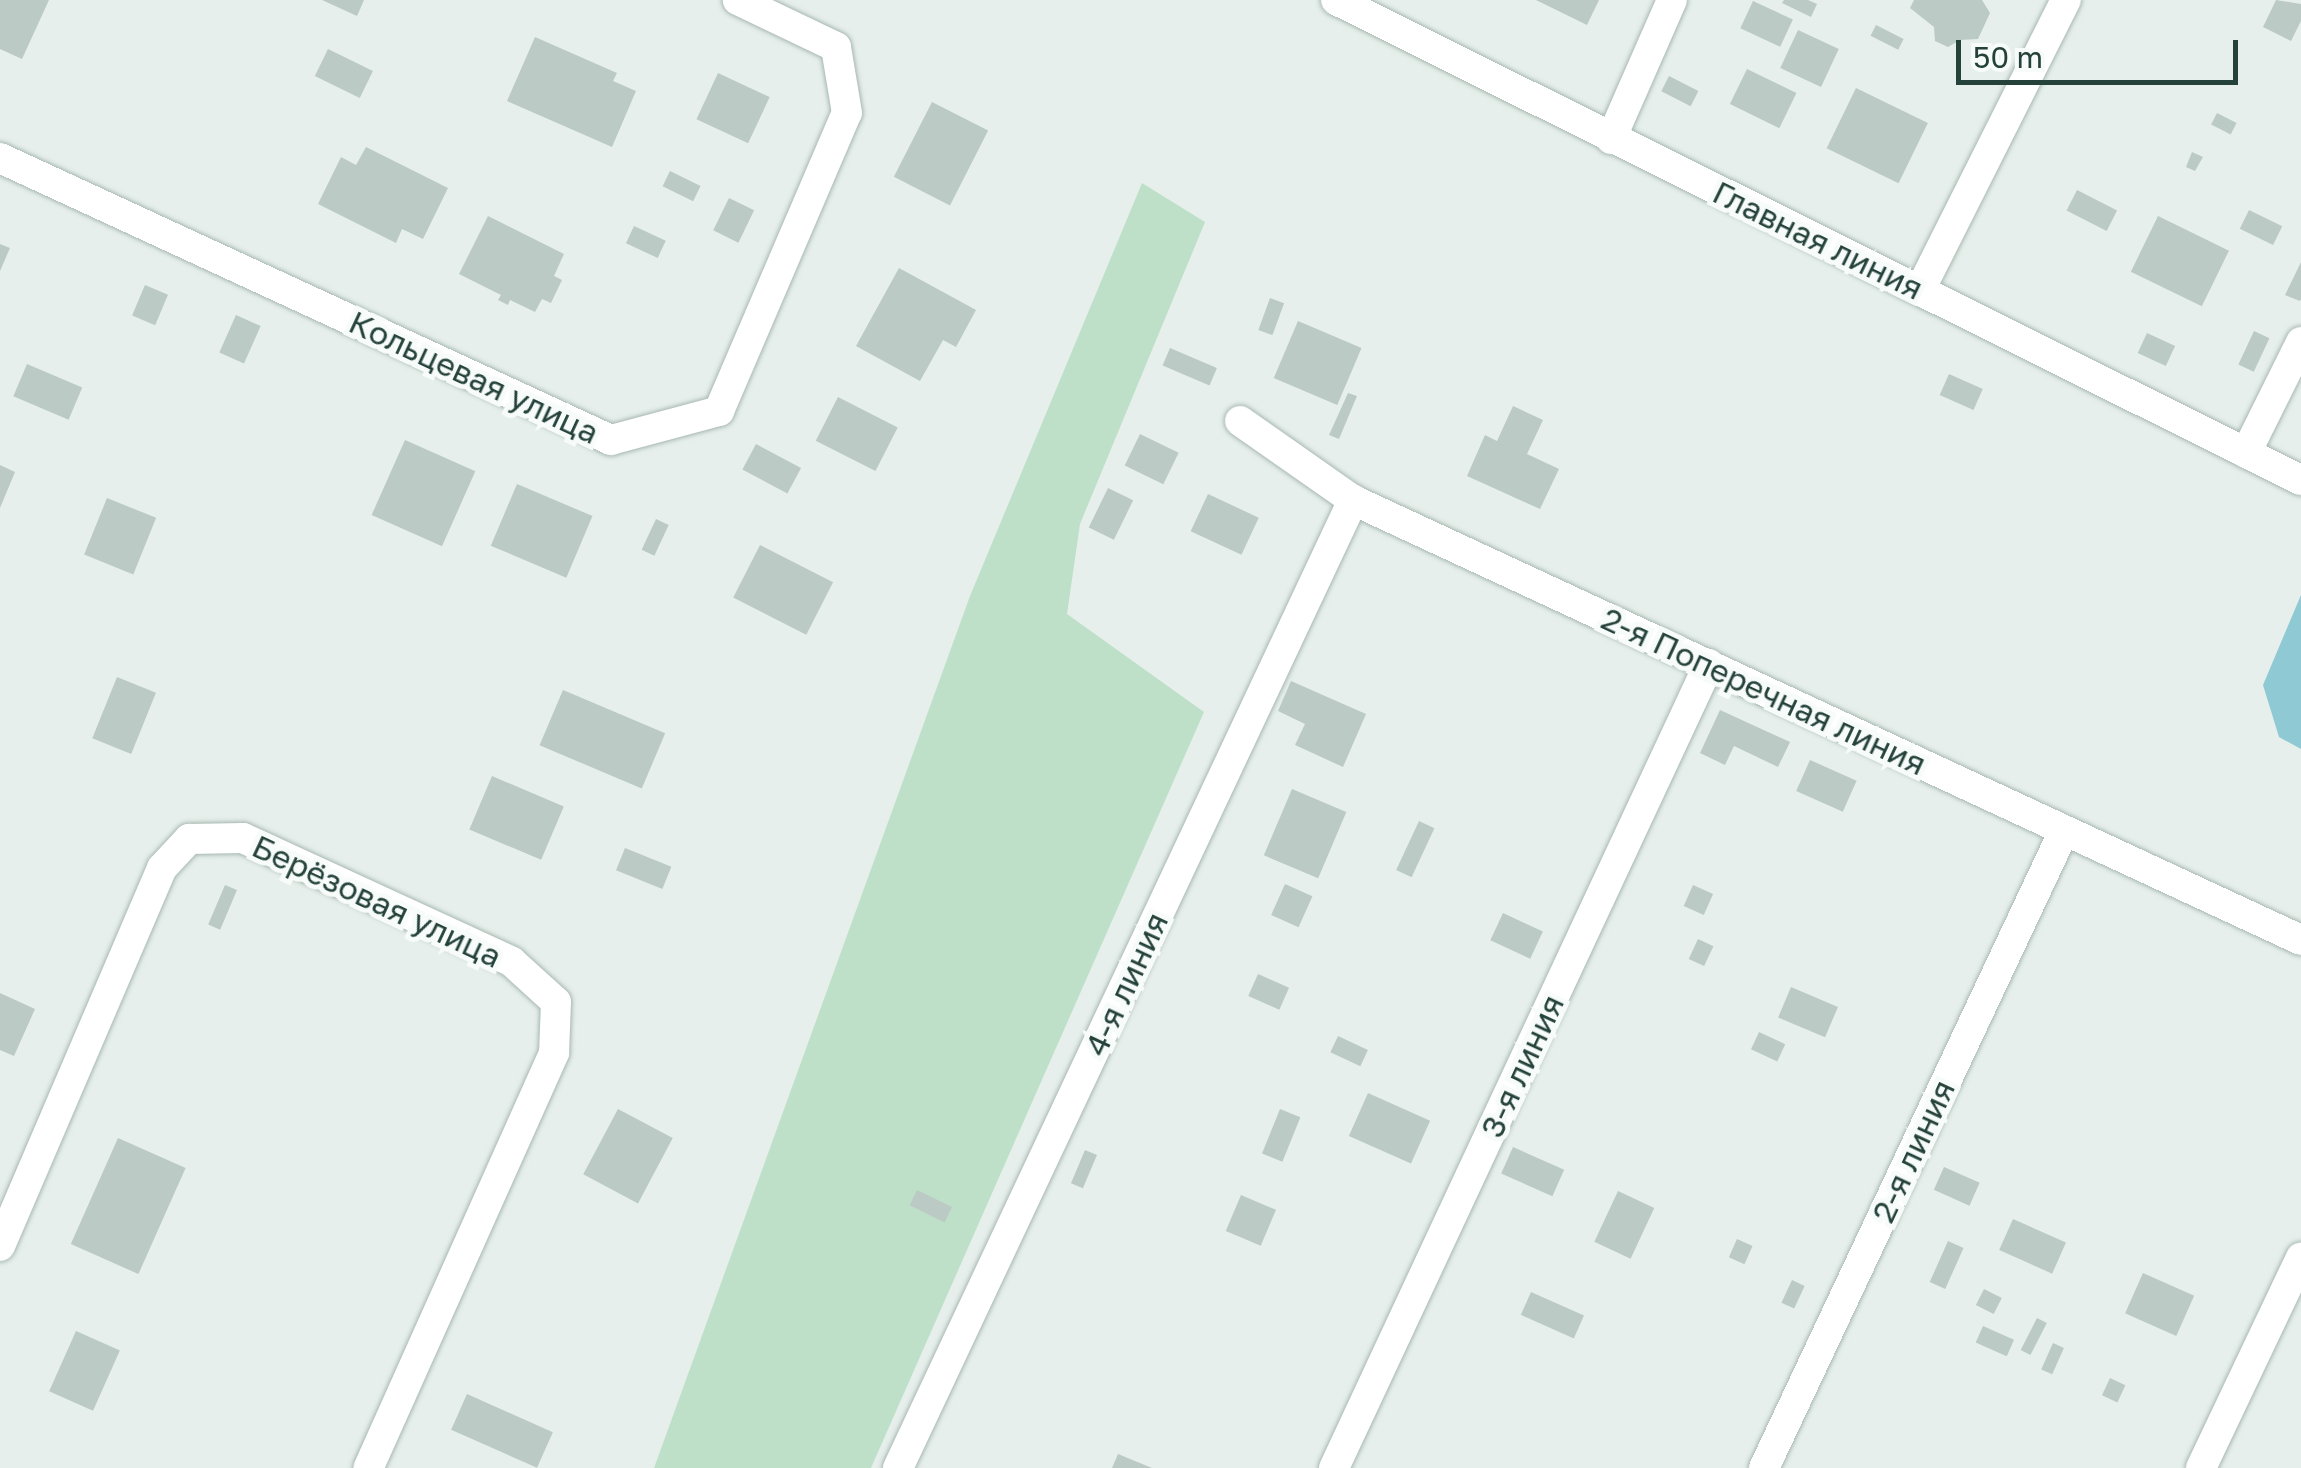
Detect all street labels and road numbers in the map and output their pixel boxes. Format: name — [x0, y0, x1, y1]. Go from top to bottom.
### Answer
street label: Главная линия — [1707, 173, 1929, 307]
street label: Кольцевая улица — [343, 302, 605, 452]
street label: 2-я Поперечная линия — [1596, 599, 1932, 783]
street label: Берёзовая улица — [246, 826, 508, 976]
street label: 4-я линия — [1076, 906, 1176, 1062]
street label: 3-я линия — [1472, 989, 1572, 1143]
street label: 2-я линия — [1863, 1074, 1963, 1228]

